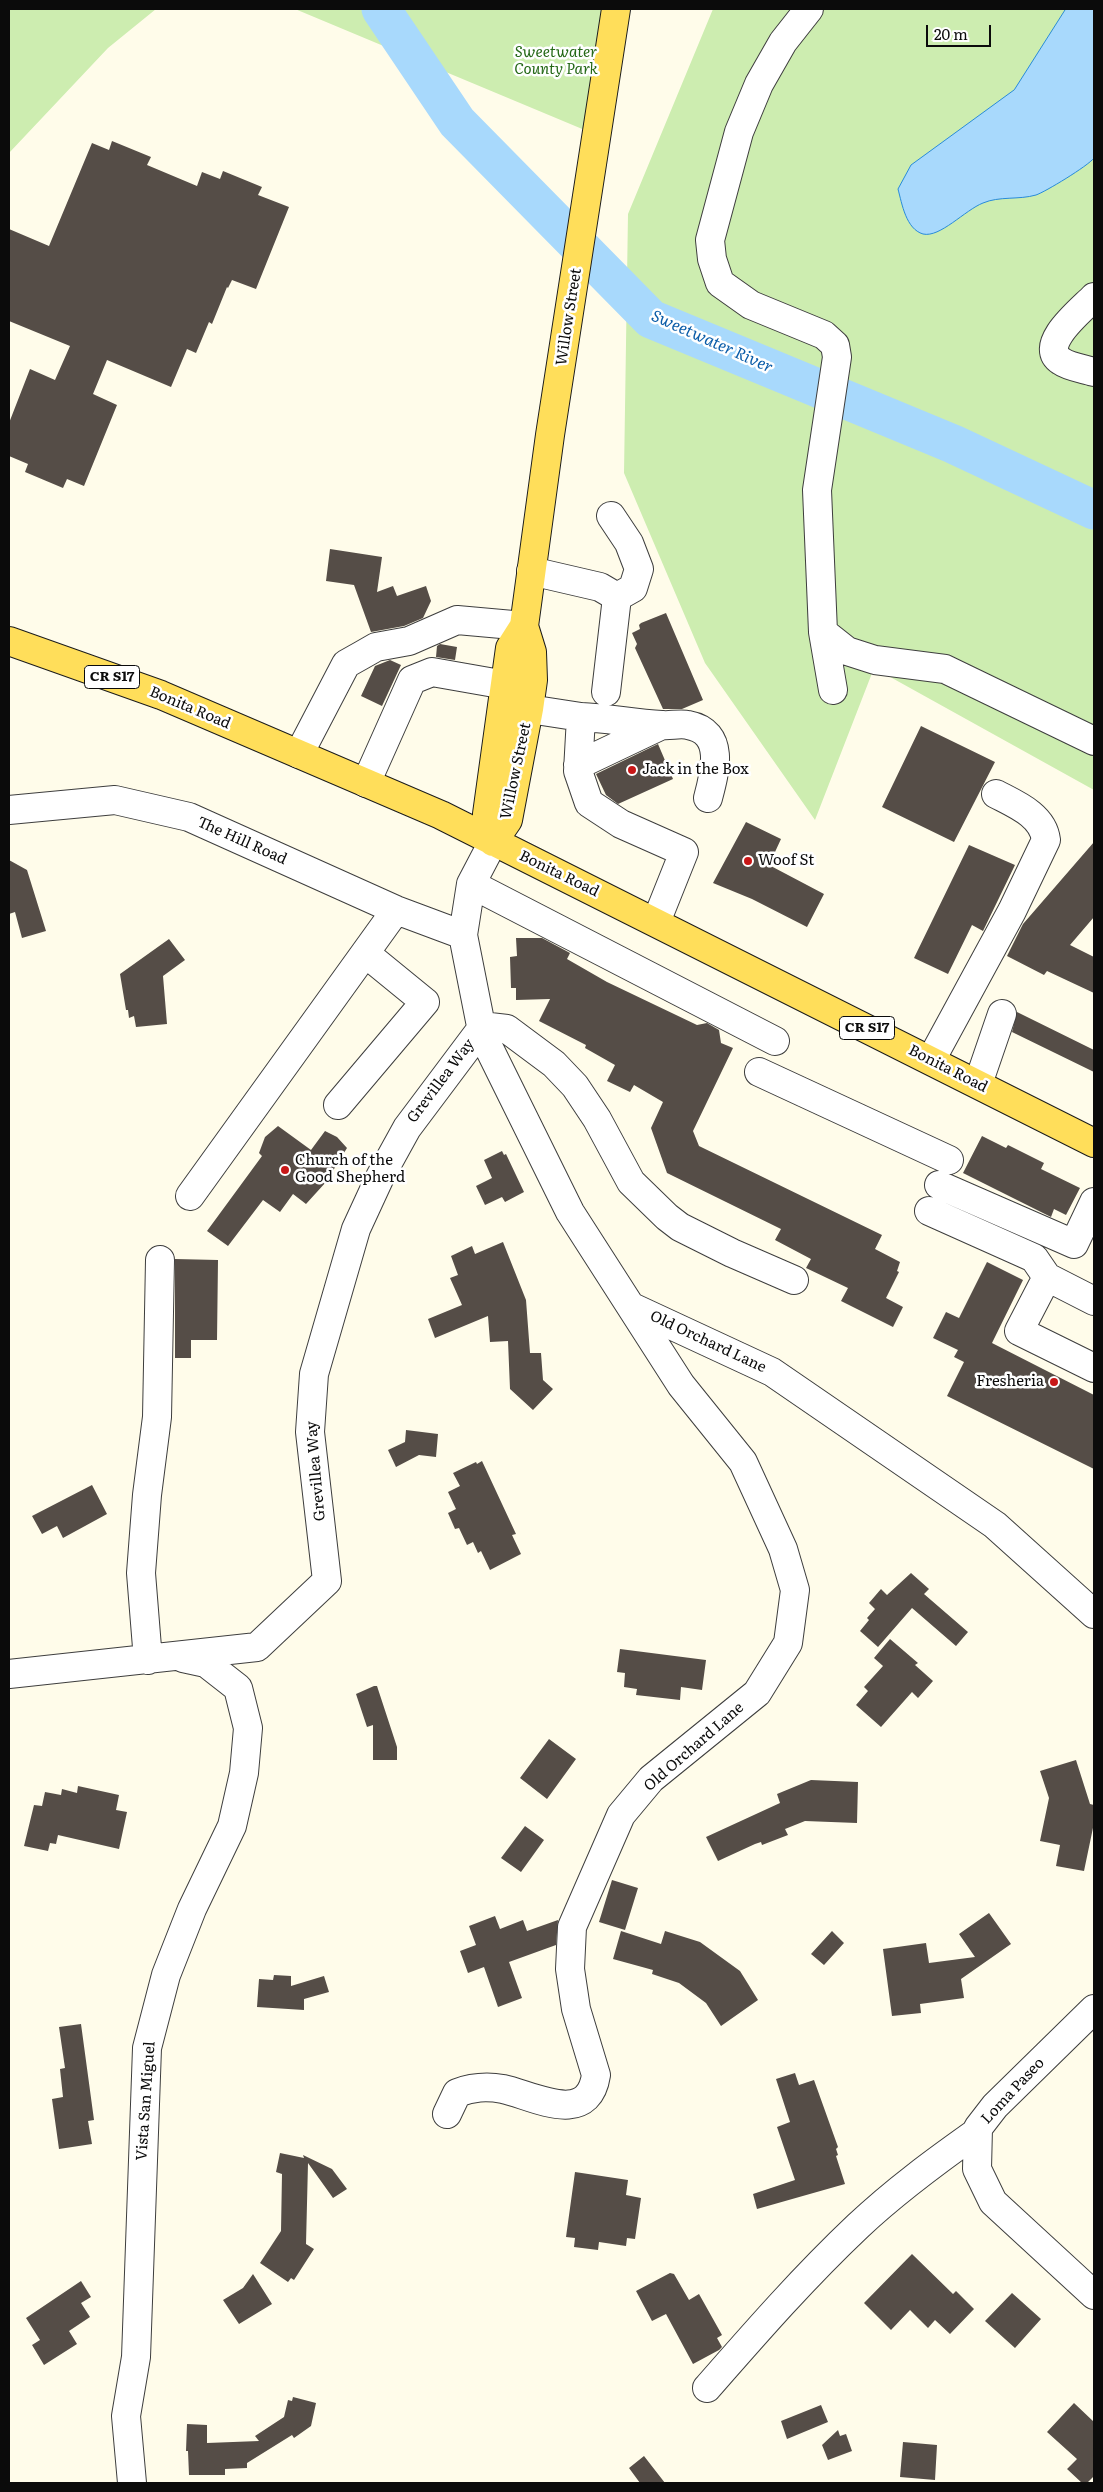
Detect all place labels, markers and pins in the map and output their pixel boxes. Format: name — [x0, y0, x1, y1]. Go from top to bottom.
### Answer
place label: Jack in the Box — [642, 761, 749, 779]
marker: Jack in the Box — [626, 764, 638, 776]
place label: Woof St — [758, 852, 814, 870]
marker: Woof St — [742, 855, 754, 867]
place label: Church of the Good Shepherd — [295, 1152, 405, 1187]
marker: Church of the Good Shepherd — [279, 1164, 291, 1176]
place label: Fresheria — [976, 1373, 1044, 1391]
marker: Fresheria — [1048, 1376, 1060, 1388]

